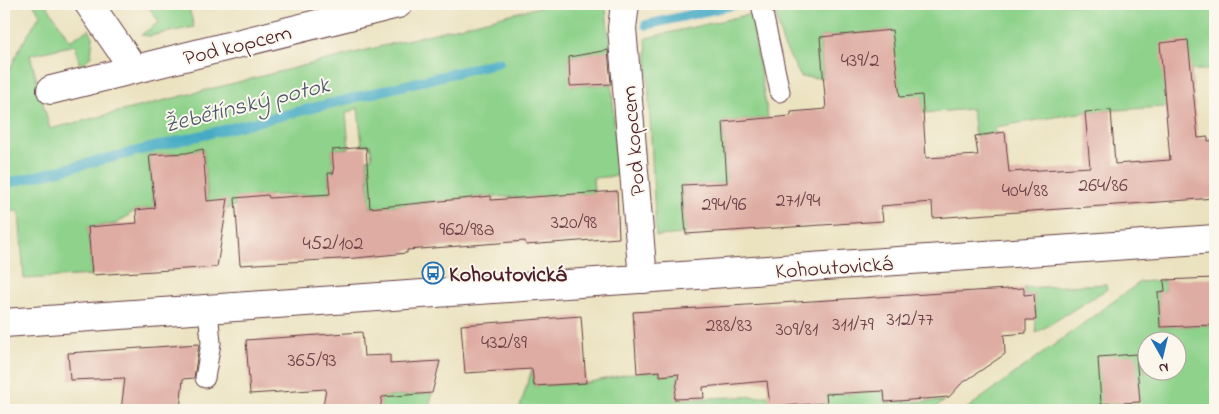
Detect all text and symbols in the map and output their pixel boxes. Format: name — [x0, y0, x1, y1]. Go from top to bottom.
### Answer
street label: Pod kopcem — [180, 18, 295, 76]
house number: 439/2 — [841, 47, 879, 76]
water label: Žebětínský potok — [160, 69, 335, 144]
street label: Pod kopcem — [614, 84, 656, 197]
house number: 264/86 — [1078, 172, 1128, 201]
house number: 404/88 — [1002, 177, 1048, 206]
house number: 271/94 — [776, 187, 821, 216]
house number: 294/96 — [701, 191, 747, 220]
house number: 320/98 — [551, 209, 597, 238]
house number: 962/98a — [439, 216, 495, 245]
house number: 452/102 — [303, 230, 363, 259]
street label: Kohoutovická — [774, 249, 894, 289]
place label: Kohoutovická — [449, 260, 568, 292]
bus stop icon: Kohoutovická — [421, 261, 445, 285]
house number: 312/77 — [886, 306, 934, 335]
house number: 311/79 — [832, 311, 874, 340]
house number: 288/83 — [706, 312, 752, 341]
house number: 309/81 — [776, 316, 818, 345]
house number: 432/89 — [481, 329, 527, 358]
north arrow — [1136, 332, 1186, 382]
house number: 365/93 — [288, 347, 336, 376]
text: N — [1157, 356, 1170, 378]

